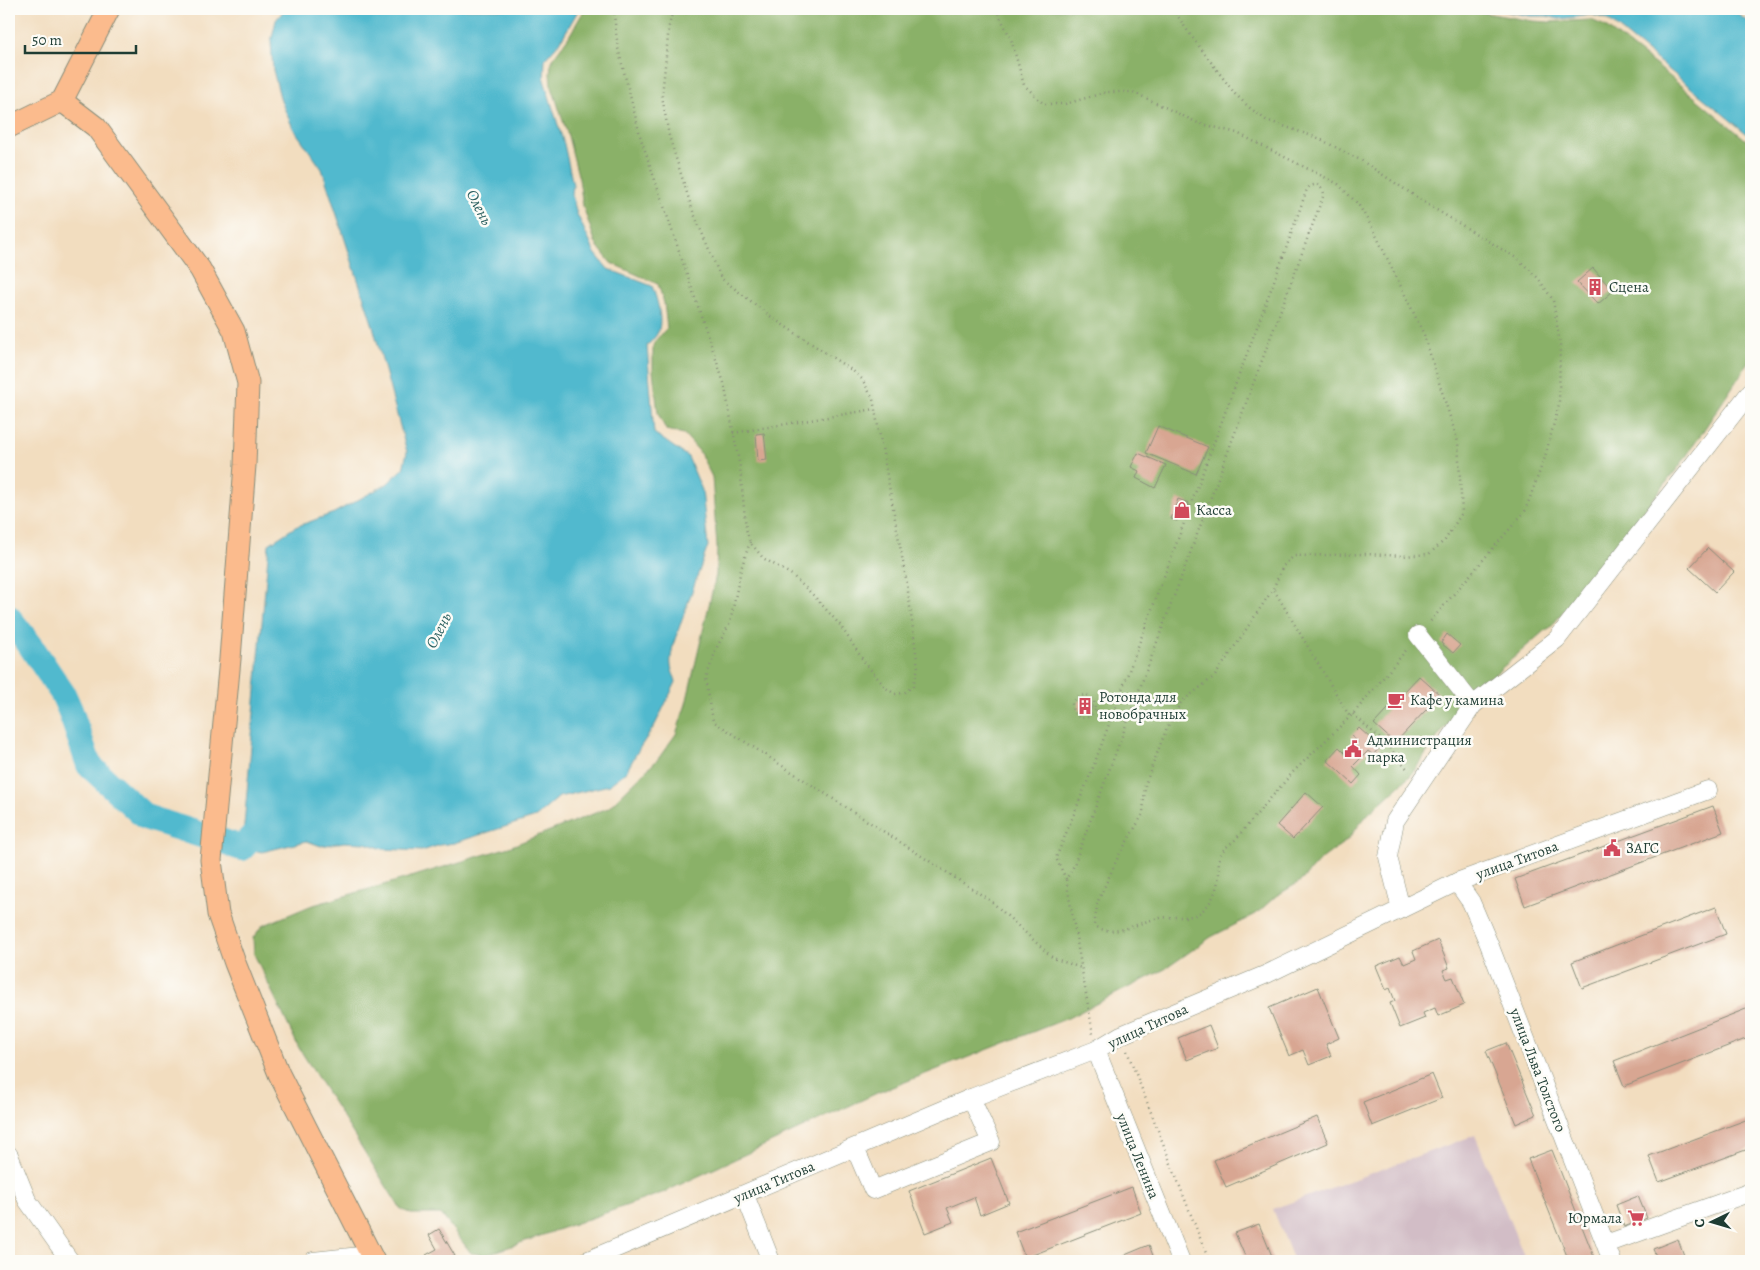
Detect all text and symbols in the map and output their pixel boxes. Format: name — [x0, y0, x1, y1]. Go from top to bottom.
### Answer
scale bar — [25, 22, 136, 54]
text: 50 m — [32, 30, 62, 50]
water label: Олень — [461, 186, 498, 229]
building icon: Сцена — [1585, 277, 1605, 297]
place label: Сцена — [1609, 277, 1649, 297]
shop icon: Касса — [1172, 500, 1192, 520]
place label: Касса — [1196, 500, 1232, 520]
water label: Олень — [421, 608, 457, 652]
place label: Ротонда для новобрачных — [1099, 687, 1187, 724]
cafe icon: Кафе у камина — [1386, 690, 1406, 710]
place label: Кафе у камина — [1410, 690, 1504, 710]
building icon: Ротонда для новобрачных — [1075, 696, 1095, 716]
place label: Администрация парка — [1366, 730, 1472, 767]
public building icon: Администрация парка — [1343, 739, 1363, 759]
street label: улица Титова — [1472, 836, 1561, 884]
public building icon: ЗАГС — [1602, 838, 1622, 858]
place label: ЗАГС — [1626, 838, 1659, 858]
street label: улица Титова — [1104, 999, 1191, 1054]
street label: улица Льва Толстого — [1505, 1004, 1571, 1135]
street label: улица Ленина — [1111, 1109, 1164, 1202]
street label: улица Титова — [730, 1156, 818, 1208]
north arrow — [1688, 1198, 1738, 1248]
place label: Юрмала — [1568, 1208, 1622, 1228]
supermarket icon: Юрмала — [1626, 1208, 1646, 1228]
text: С — [1690, 1218, 1709, 1228]

